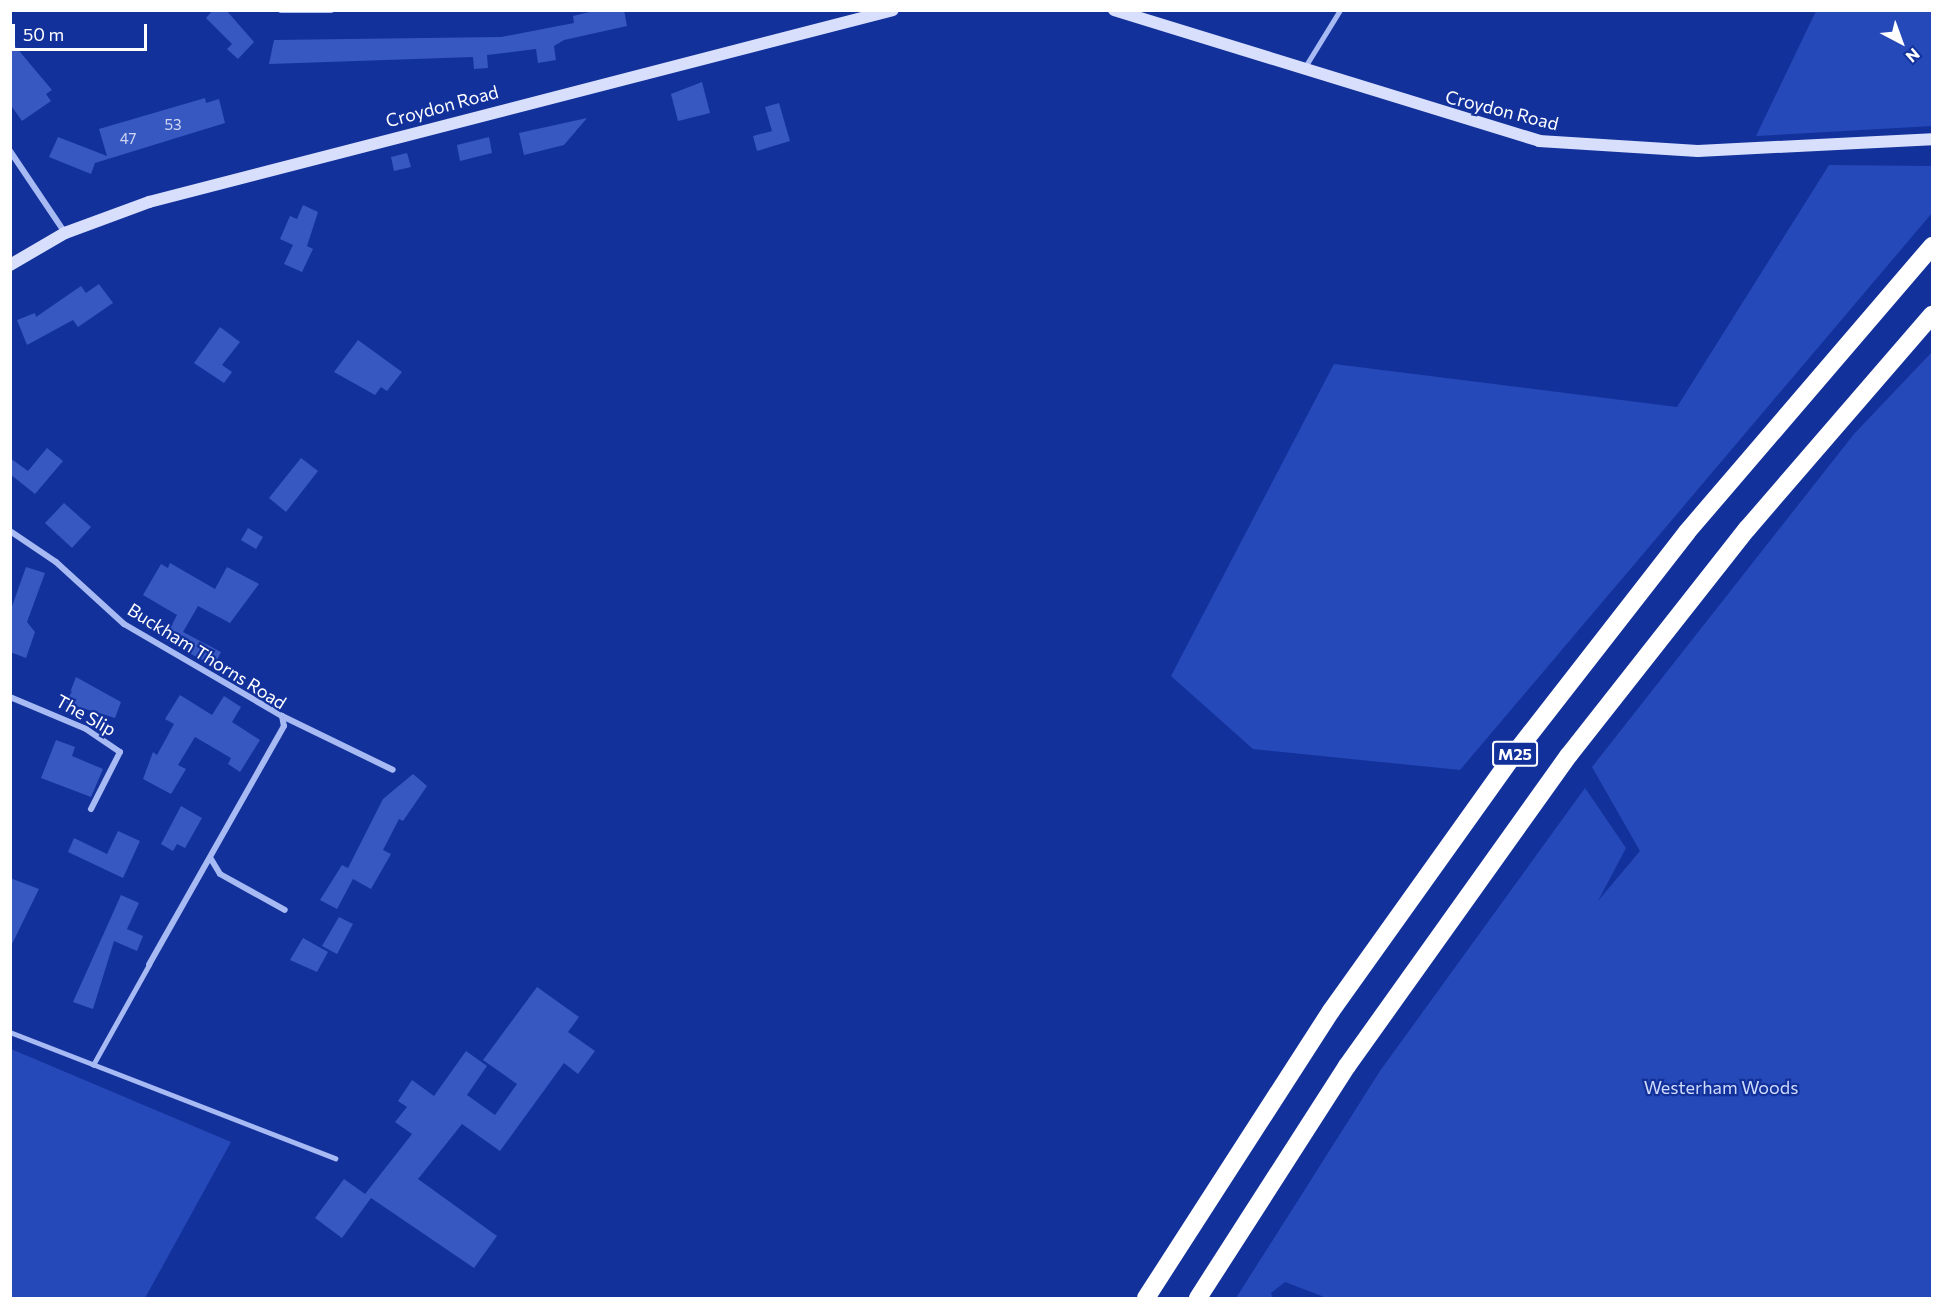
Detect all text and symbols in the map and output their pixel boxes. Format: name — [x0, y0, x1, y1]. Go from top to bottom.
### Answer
scale bar — [15, 12, 150, 50]
north arrow — [1871, 12, 1931, 72]
text: 50 m — [23, 23, 64, 45]
text: N — [1902, 45, 1924, 67]
street label: Croydon Road — [383, 81, 501, 131]
street label: Croydon Road — [1443, 86, 1561, 134]
house number: 53 — [164, 116, 182, 134]
house number: 47 — [120, 130, 136, 148]
street label: Buckham Thorns Road — [124, 598, 290, 714]
street label: The Slip — [52, 690, 120, 740]
road number: M25 — [1491, 741, 1539, 767]
park label: Westerham Woods — [1644, 1076, 1798, 1098]

